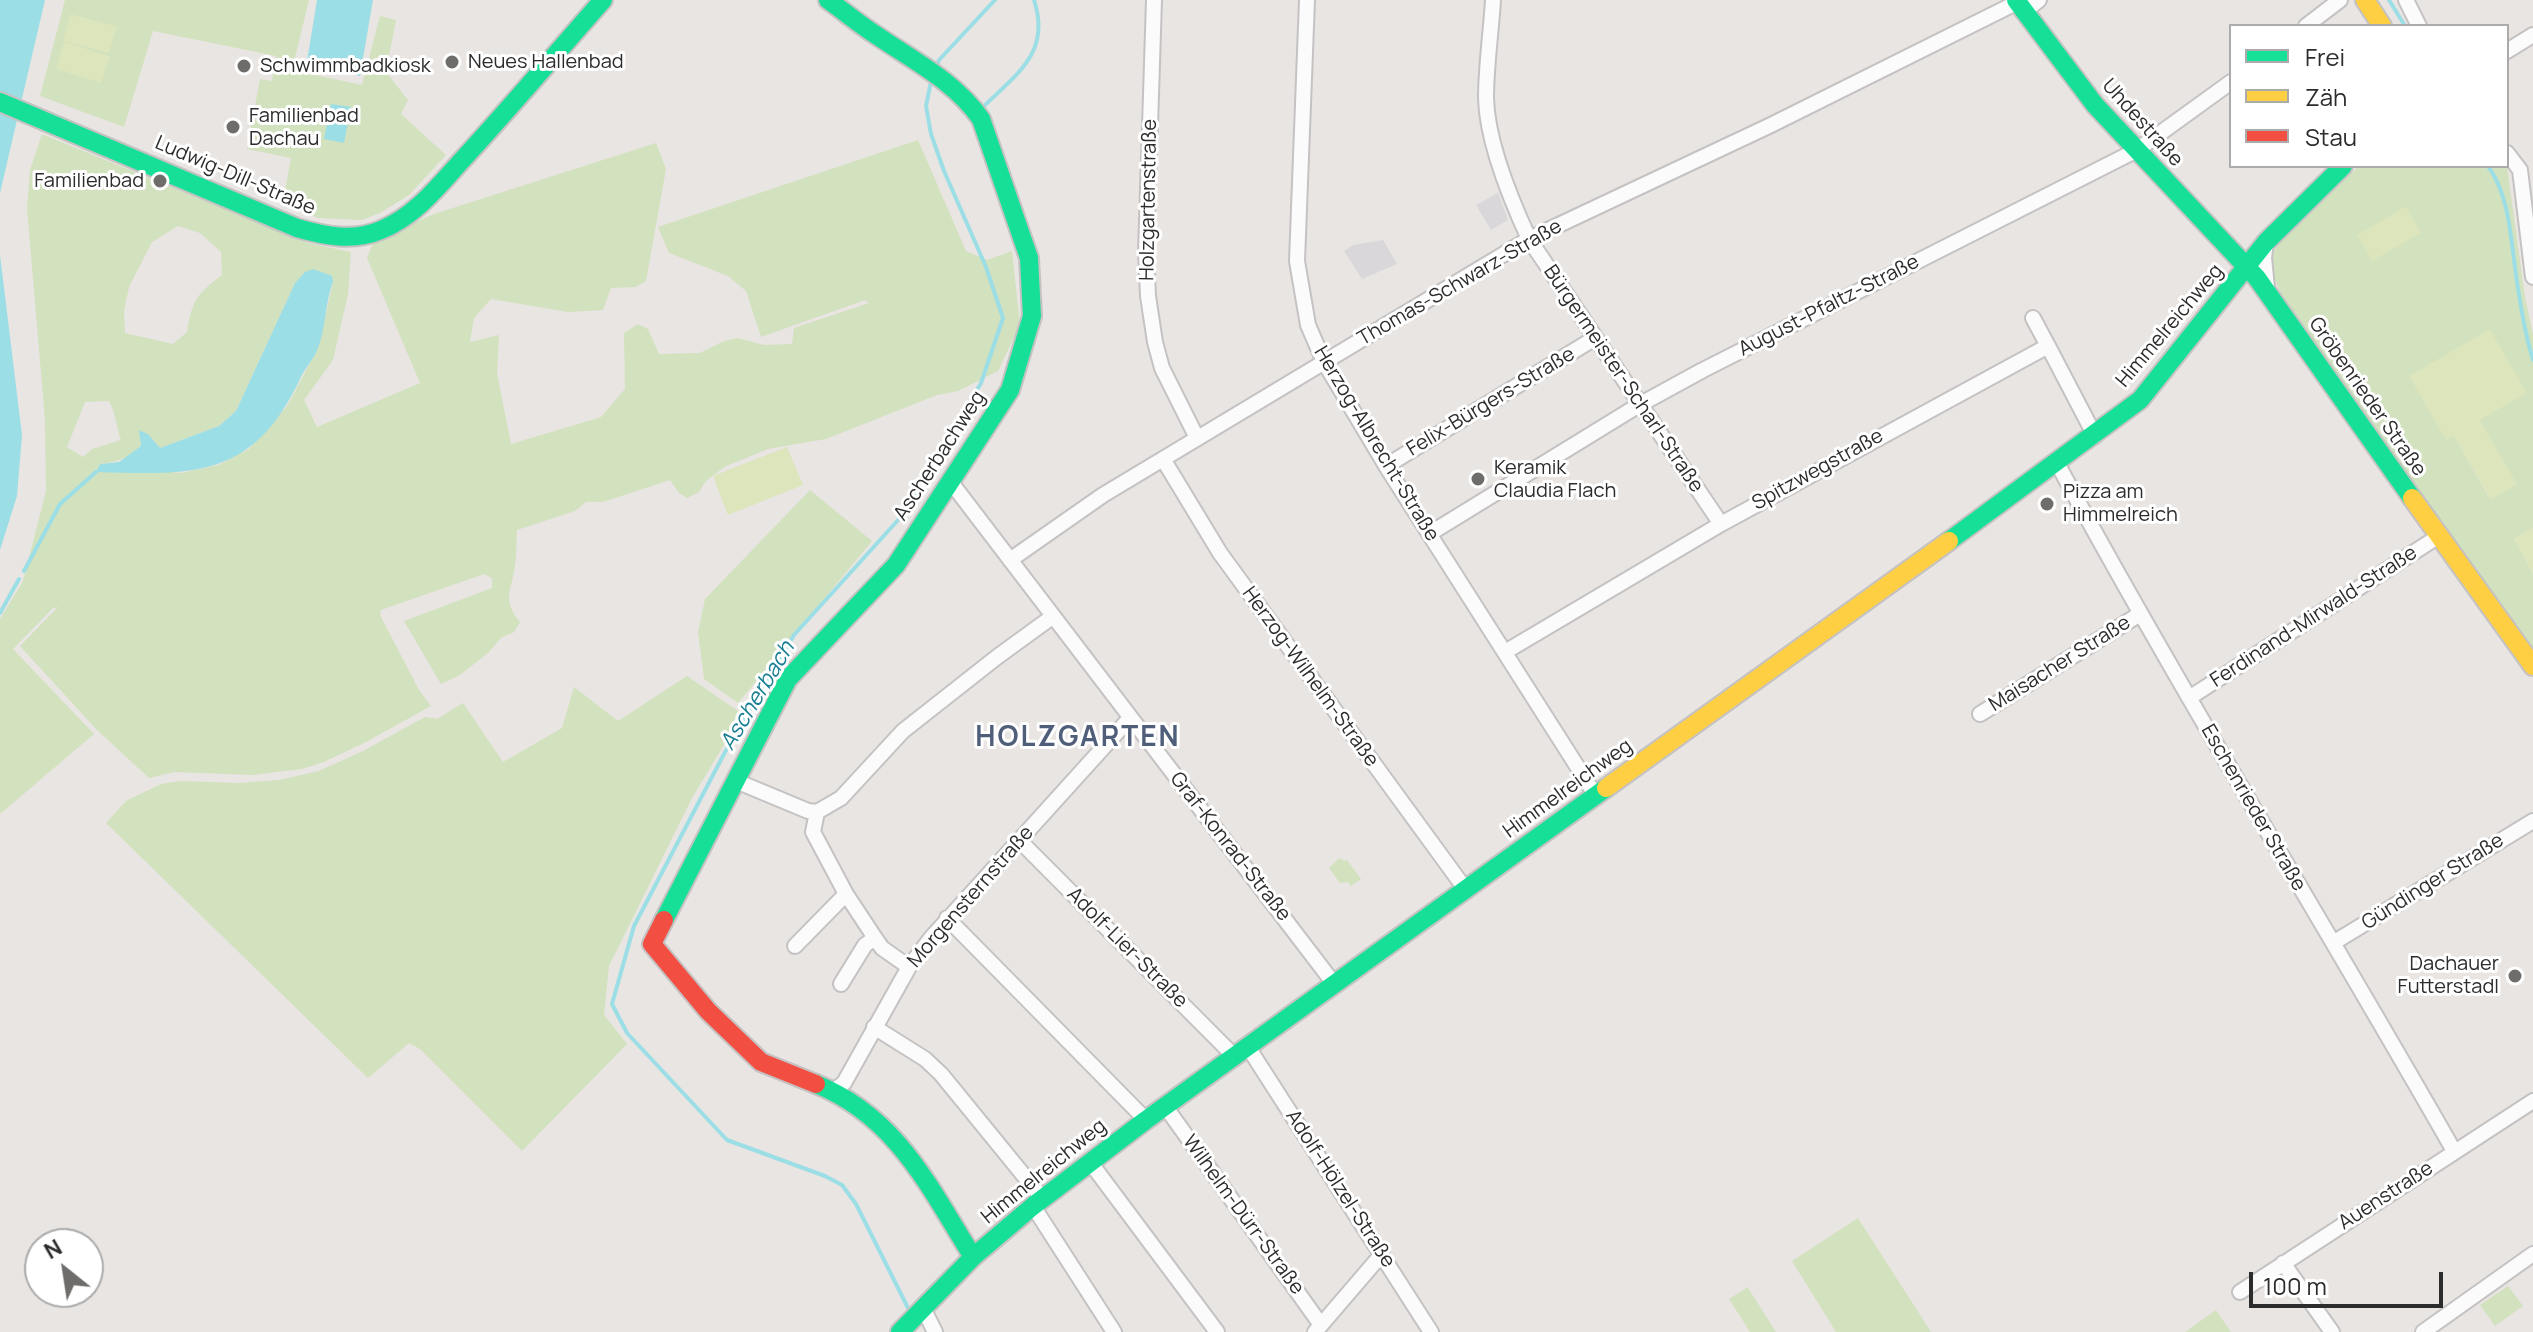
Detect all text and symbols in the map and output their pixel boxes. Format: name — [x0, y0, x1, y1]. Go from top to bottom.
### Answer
legend — [2229, 24, 2509, 168]
text: Frei — [2305, 40, 2345, 73]
place label: Neues Hallenbad — [468, 50, 624, 74]
marker: Neues Hallenbad — [443, 53, 461, 71]
place label: Schwimmbadkiosk — [260, 54, 431, 78]
marker: Schwimmbadkiosk — [235, 57, 253, 75]
street label: Uhdestraße — [2096, 74, 2188, 172]
text: Zäh — [2305, 80, 2347, 113]
place label: Familienbad Dachau — [249, 104, 359, 151]
marker: Familienbad Dachau — [224, 118, 242, 136]
street label: Holzgartenstraße — [1136, 119, 1162, 281]
text: Stau — [2305, 120, 2357, 153]
street label: Ludwig-Dill-Straße — [151, 131, 319, 221]
place label: Familienbad — [34, 169, 144, 193]
marker: Familienbad — [151, 172, 169, 190]
street label: Thomas-Schwarz-Straße — [1354, 215, 1566, 351]
street label: August-Pfaltz-Straße — [1735, 250, 1923, 362]
street label: Himmelreichweg — [2112, 260, 2228, 392]
street label: Bürgermeister-Scharl-Straße — [1538, 261, 1708, 497]
street label: Gröbenrieder Straße — [2303, 313, 2431, 481]
street label: Herzog-Albrecht-Straße — [1308, 342, 1444, 546]
street label: Felix-Bürgers-Straße — [1403, 342, 1579, 462]
street label: Ascherbachweg — [889, 387, 991, 525]
street label: Spitzwegstraße — [1748, 424, 1888, 516]
place label: Keramik Claudia Flach — [1494, 456, 1616, 503]
marker: Keramik Claudia Flach — [1469, 470, 1487, 488]
place label: Pizza am Himmelreich — [2063, 480, 2178, 527]
marker: Pizza am Himmelreich — [2038, 495, 2056, 513]
street label: Ferdinand-Mirwald-Straße — [2206, 541, 2422, 693]
street label: Herzog-Wilhelm-Straße — [1237, 582, 1383, 772]
street label: Maisacher Straße — [1985, 611, 2135, 717]
water label: Ascherbach — [715, 637, 801, 755]
street label: Eschenrieder Straße — [2196, 720, 2310, 896]
district label: HOLZGARTEN — [975, 721, 1181, 755]
street label: Himmelreichweg — [1499, 734, 1637, 844]
street label: Graf-Konrad-Straße — [1164, 768, 1296, 926]
street label: Morgensternstraße — [903, 821, 1039, 973]
street label: Gündinger Straße — [2358, 829, 2508, 935]
street label: Adolf-Lier-Straße — [1062, 883, 1192, 1013]
place label: Dachauer Futterstadl — [2398, 952, 2499, 999]
marker: Dachauer Futterstadl — [2506, 967, 2524, 985]
street label: Adolf-Hölzel-Straße — [1280, 1106, 1400, 1272]
street label: Himmelreichweg — [977, 1114, 1111, 1230]
street label: Wilhelm-Dürr-Straße — [1177, 1131, 1309, 1299]
street label: Auenstraße — [2334, 1157, 2438, 1235]
north arrow — [24, 1228, 104, 1308]
text: N — [39, 1232, 67, 1266]
scale bar — [2253, 1256, 2447, 1306]
text: 100 m — [2263, 1269, 2327, 1302]

